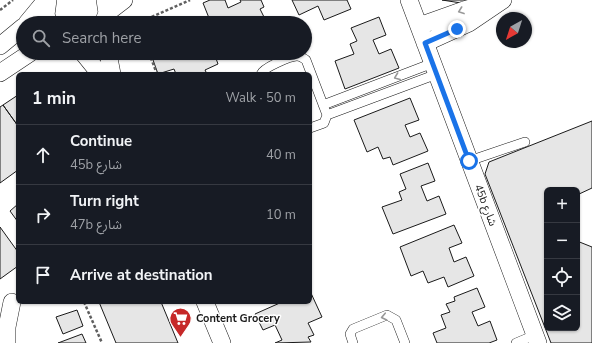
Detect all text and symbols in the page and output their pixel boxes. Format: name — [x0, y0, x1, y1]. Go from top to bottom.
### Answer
one-way arrow — [457, 6, 464, 15]
north arrow — [496, 12, 532, 48]
search box — [16, 16, 312, 60]
route end — [448, 20, 466, 38]
icon: search — [30, 27, 52, 49]
text: Search here — [62, 28, 142, 48]
one-way arrow — [393, 72, 400, 80]
text: 1 min — [32, 87, 76, 110]
text: Walk · 50 m — [225, 89, 296, 107]
text: Continue — [70, 131, 132, 151]
icon: ahead — [32, 144, 54, 166]
text: 40 m — [266, 146, 296, 164]
route start — [460, 152, 478, 170]
text: 45b شارع — [70, 156, 122, 174]
street label: 45b شارع — [471, 182, 501, 229]
map controls — [544, 187, 580, 331]
button: + — [544, 187, 580, 223]
text: Turn right — [70, 191, 139, 211]
icon: right — [32, 204, 54, 226]
text: 10 m — [266, 206, 296, 224]
text: 47b شارع — [70, 216, 122, 234]
button: − — [544, 223, 580, 259]
button: locate — [544, 259, 580, 295]
icon: arrive — [32, 264, 54, 286]
text: Arrive at destination — [70, 265, 213, 285]
button: layers — [544, 295, 580, 331]
supermarket icon: Content Grocery — [167, 305, 193, 338]
place label: Content Grocery — [196, 311, 280, 326]
one-way arrow — [380, 313, 387, 321]

